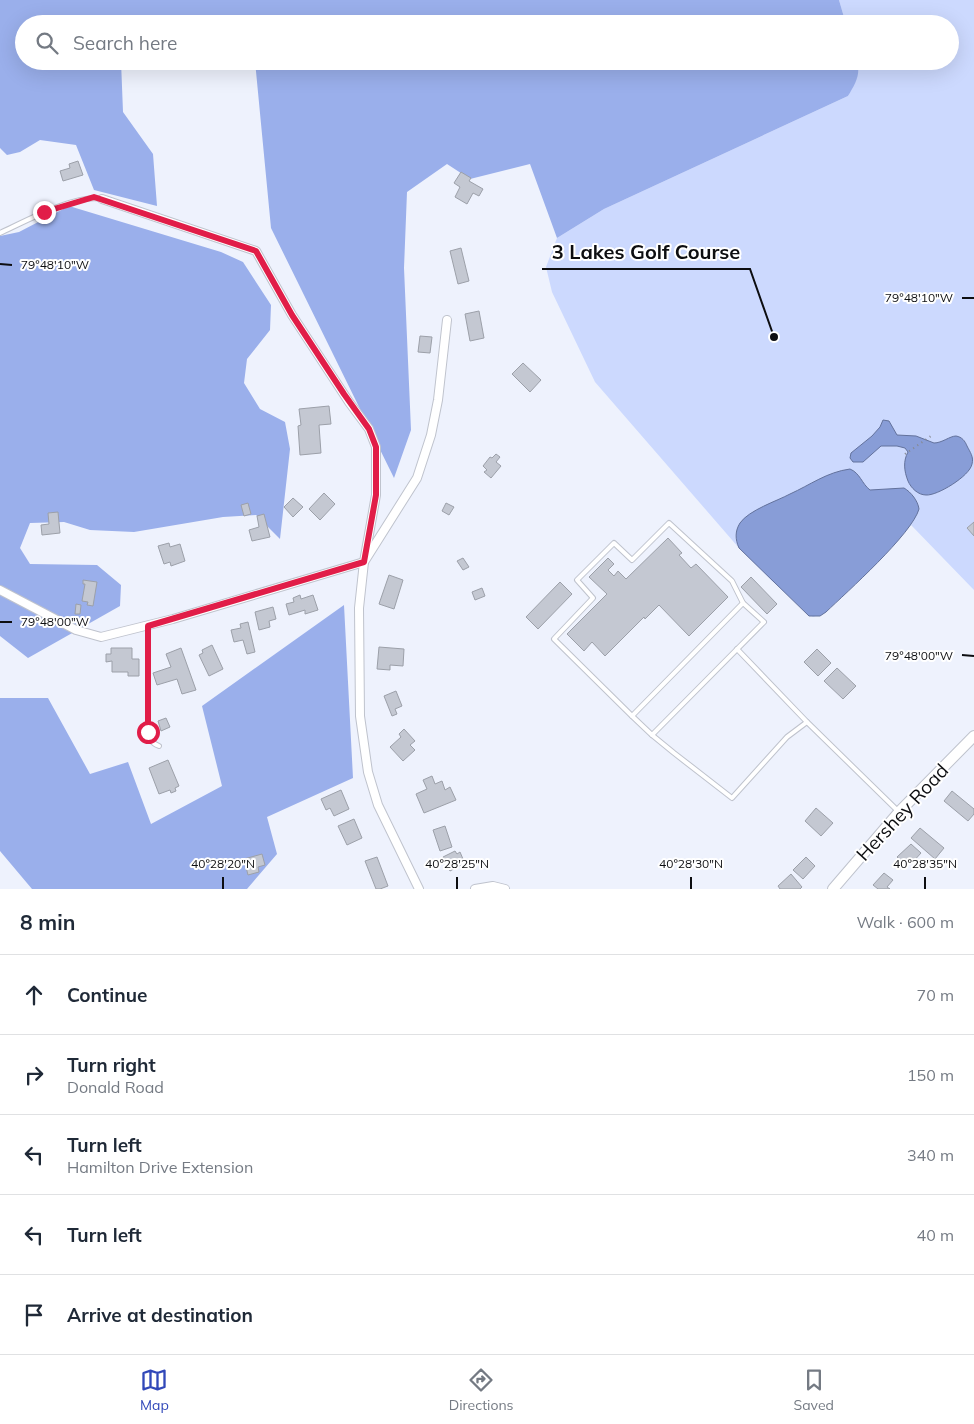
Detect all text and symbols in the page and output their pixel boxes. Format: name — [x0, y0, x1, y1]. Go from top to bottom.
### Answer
search box — [15, 15, 959, 70]
icon: search — [33, 29, 61, 57]
text: Search here — [73, 31, 177, 55]
route end — [33, 201, 56, 224]
callout: 3 Lakes Golf Course — [542, 234, 750, 269]
text: 3 Lakes Golf Course — [552, 239, 740, 264]
text: 79°48'10"W — [21, 257, 89, 272]
text: 79°48'10"W — [885, 290, 953, 305]
text: 79°48'00"W — [21, 614, 89, 629]
text: 79°48'00"W — [885, 648, 953, 663]
route start — [137, 721, 160, 744]
street label: Hershey Road — [851, 758, 953, 866]
text: 40°28'20"N — [191, 856, 255, 871]
text: 40°28'25"N — [425, 856, 489, 871]
text: 40°28'30"N — [659, 856, 723, 871]
text: 40°28'35"N — [893, 856, 957, 871]
text: 8 min — [20, 909, 75, 935]
text: Walk · 600 m — [856, 912, 954, 932]
icon: ahead — [20, 981, 48, 1009]
text: Continue — [67, 983, 147, 1007]
text: 70 m — [917, 985, 954, 1005]
text: Turn right — [67, 1053, 156, 1077]
icon: right — [20, 1061, 48, 1089]
text: 150 m — [907, 1065, 954, 1085]
text: Donald Road — [67, 1077, 164, 1097]
text: Turn left — [67, 1133, 142, 1157]
icon: left — [20, 1141, 48, 1169]
text: 340 m — [907, 1145, 954, 1165]
text: Hamilton Drive Extension — [67, 1157, 253, 1177]
icon: left — [20, 1221, 48, 1249]
text: Turn left — [67, 1223, 142, 1247]
text: 40 m — [917, 1225, 954, 1245]
icon: arrive — [20, 1301, 48, 1329]
text: Arrive at destination — [67, 1303, 253, 1327]
tab: Map — [140, 1366, 169, 1414]
tab: Directions — [449, 1366, 514, 1414]
tab: Saved — [794, 1366, 834, 1414]

